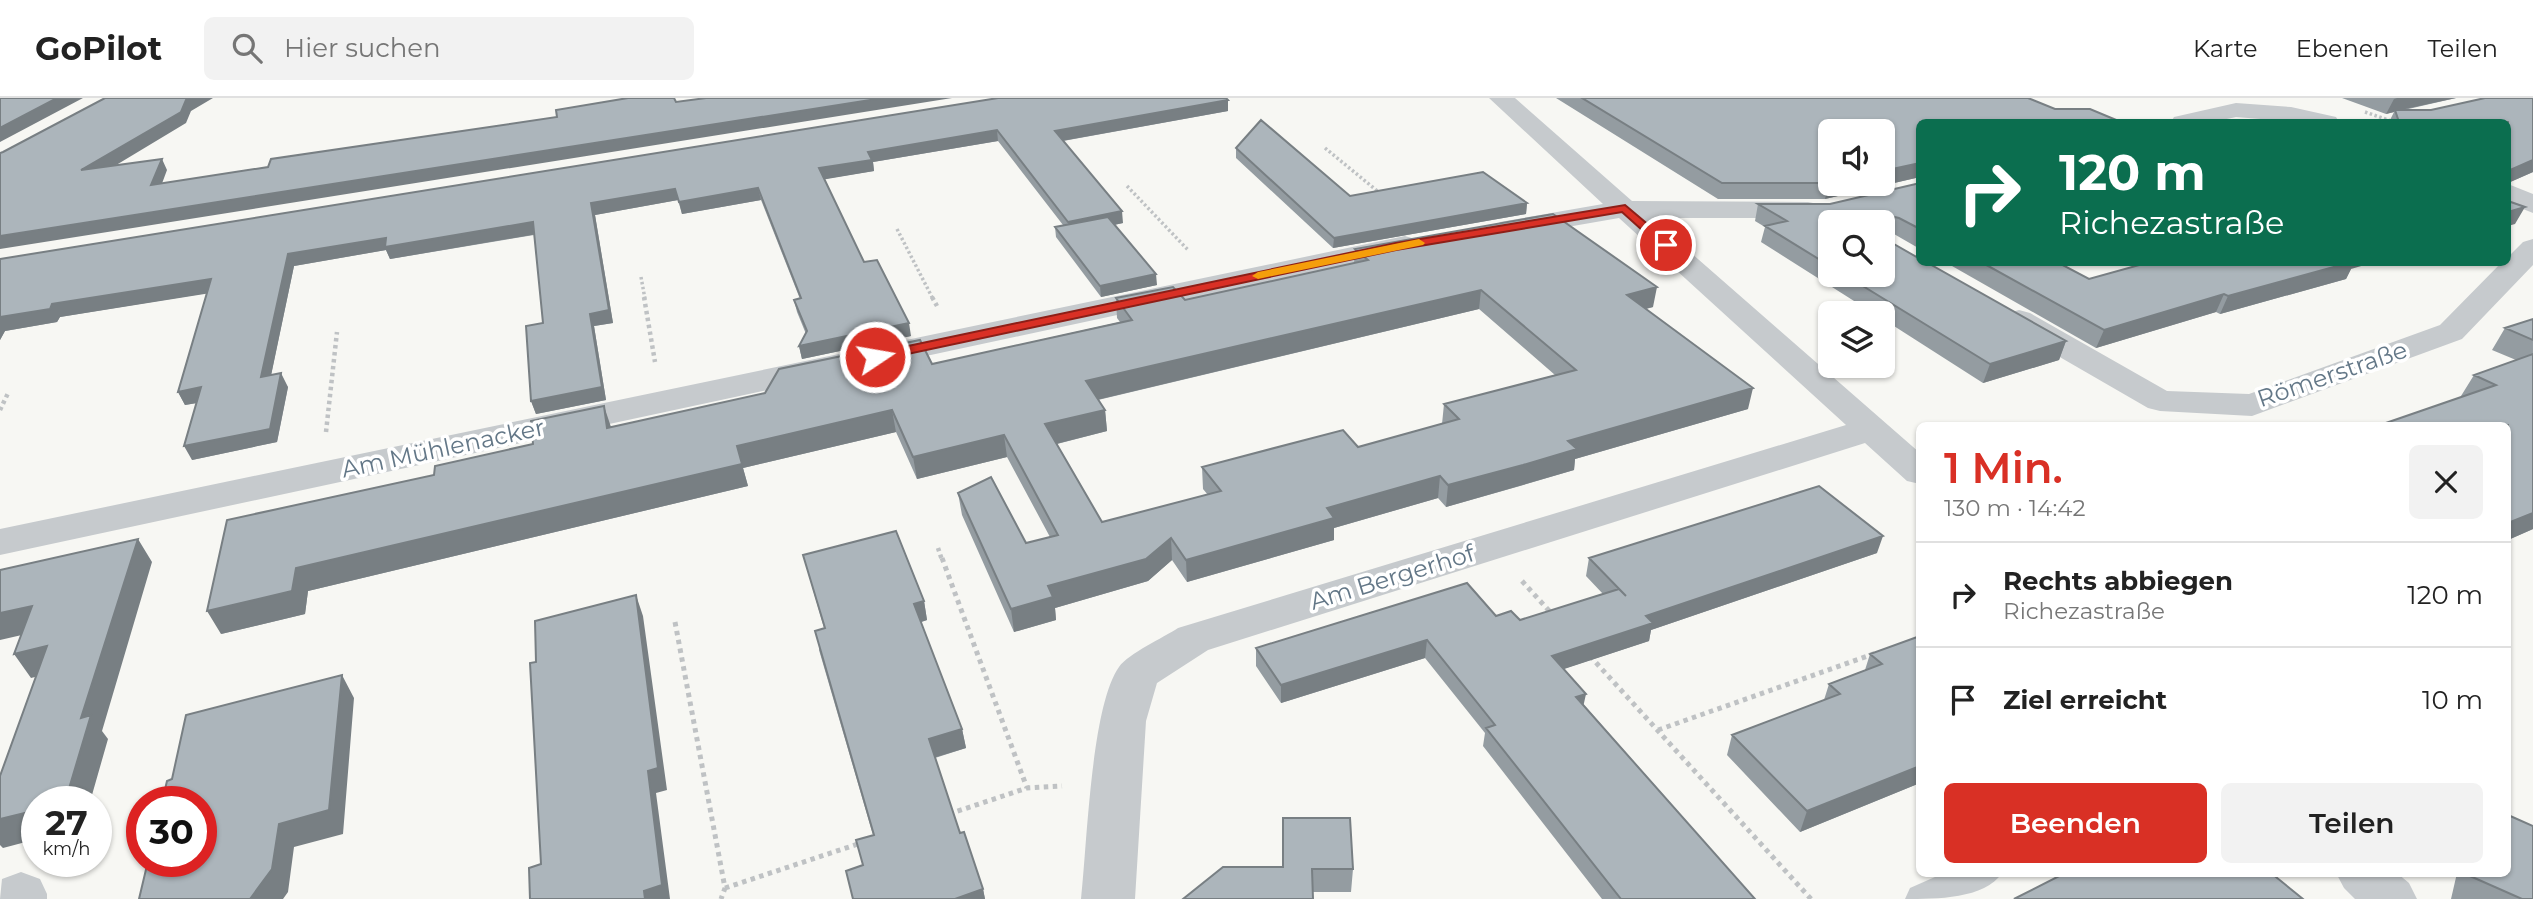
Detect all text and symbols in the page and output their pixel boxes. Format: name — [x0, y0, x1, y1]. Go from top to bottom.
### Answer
search box — [204, 17, 694, 80]
text: GoPilot — [35, 28, 162, 68]
icon: search — [228, 29, 266, 67]
text: Hier suchen — [284, 32, 441, 64]
text: Karte — [2193, 34, 2258, 63]
text: Ebenen — [2296, 34, 2389, 63]
text: Teilen — [2427, 34, 2498, 63]
map controls — [1818, 119, 1895, 378]
button: sound — [1818, 119, 1895, 196]
text: 120 m — [2059, 143, 2206, 202]
icon: right — [1944, 147, 2035, 238]
text: Richezastraße — [2059, 203, 2284, 242]
button: search — [1818, 210, 1895, 287]
pin — [1636, 215, 1696, 275]
icon: arrive — [1647, 226, 1685, 264]
button: layers — [1818, 301, 1895, 378]
position arrow — [838, 320, 912, 394]
street label: Römerstraße — [2253, 335, 2411, 413]
street label: Am Mühlenacker — [339, 412, 547, 484]
text: 1 Min. — [1944, 442, 2063, 494]
button: close — [2409, 445, 2483, 519]
text: 130 m · 14:42 — [1944, 494, 2086, 522]
street label: Am Bergerhof — [1306, 538, 1479, 616]
text: Rechts abbiegen — [2003, 565, 2233, 597]
icon: right — [1944, 576, 1982, 614]
text: 120 m — [2407, 579, 2483, 611]
text: Richezastraße — [2003, 597, 2165, 625]
icon: arrive — [1944, 681, 1982, 719]
text: Ziel erreicht — [2003, 684, 2167, 716]
text: 10 m — [2422, 684, 2483, 716]
button: Beenden — [1944, 783, 2207, 863]
button: Teilen — [2221, 783, 2483, 863]
speed limit sign: 30 — [126, 786, 217, 877]
text: 27 — [45, 801, 88, 844]
text: km/h — [42, 838, 91, 860]

